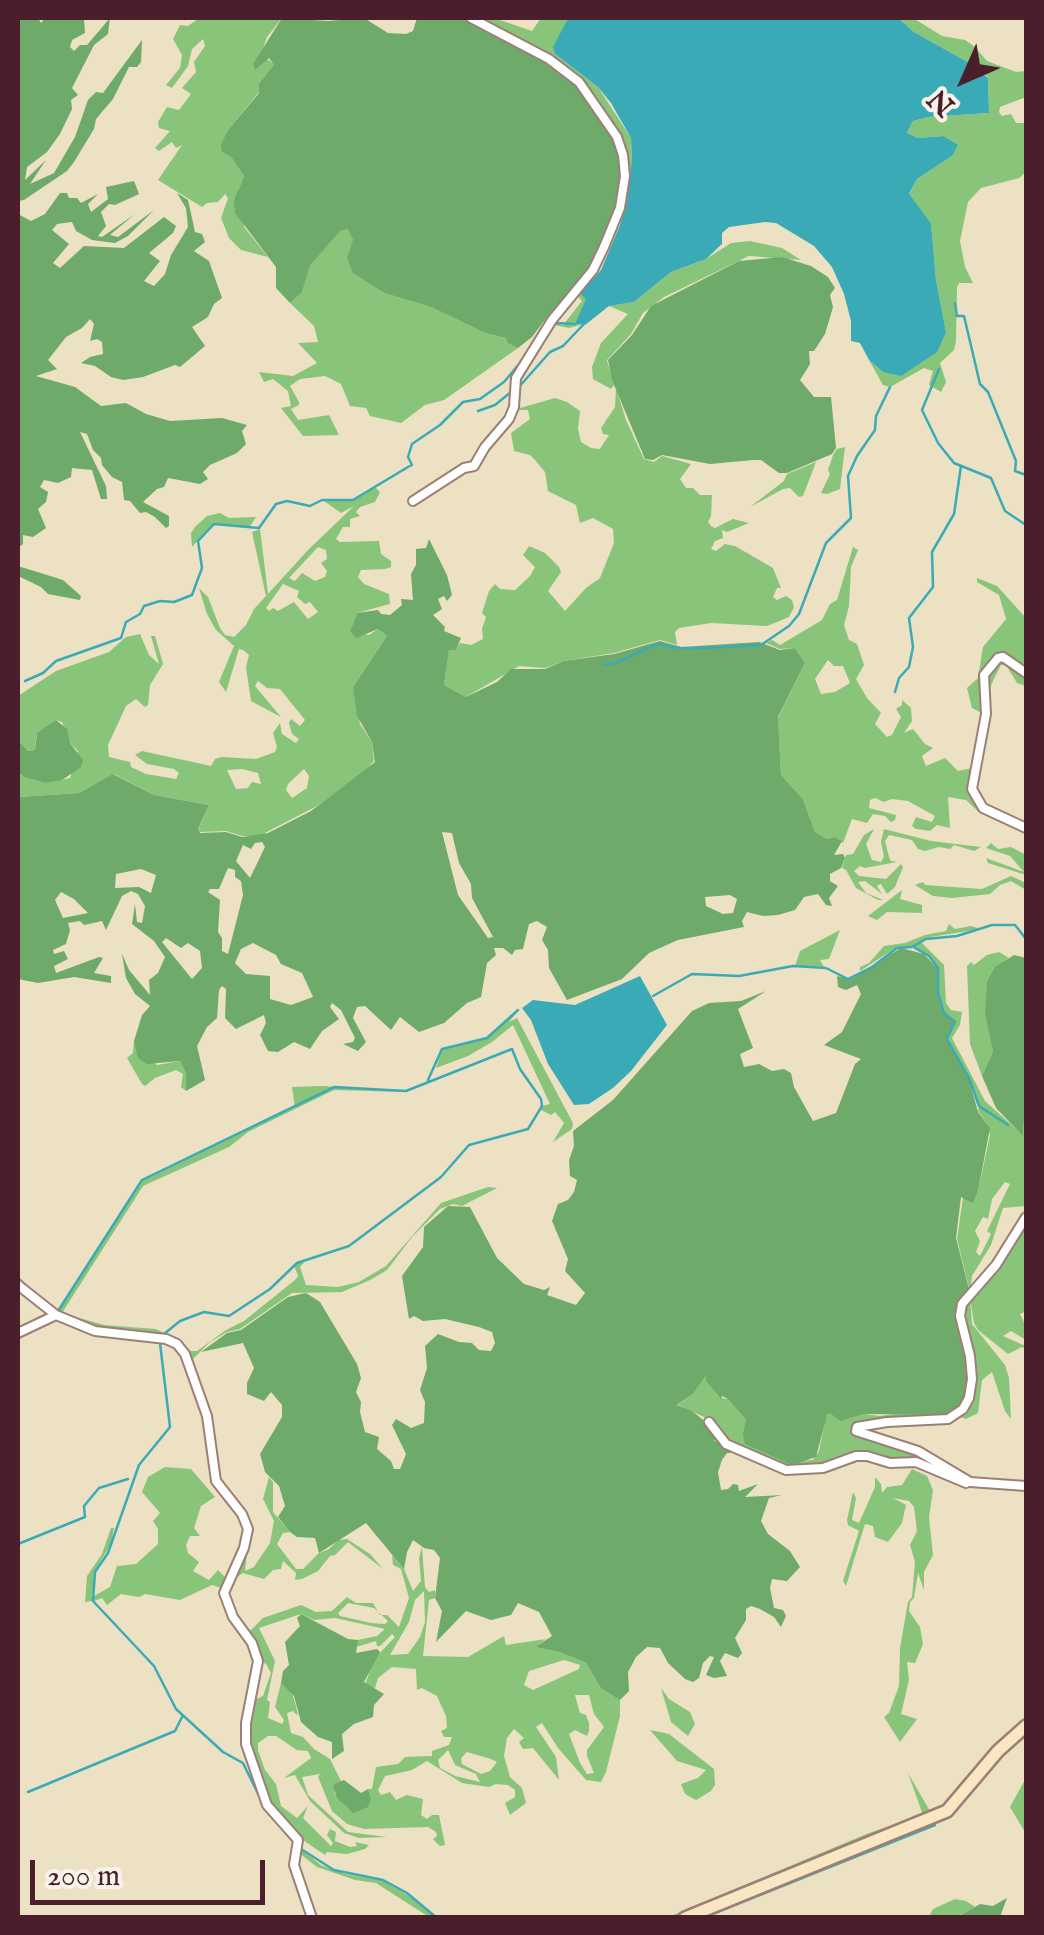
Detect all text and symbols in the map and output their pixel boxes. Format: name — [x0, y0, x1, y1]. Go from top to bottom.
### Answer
north arrow — [914, 30, 1014, 130]
text: N — [921, 81, 963, 123]
scale bar — [35, 1840, 270, 1902]
text: 200 m — [47, 1858, 120, 1896]

